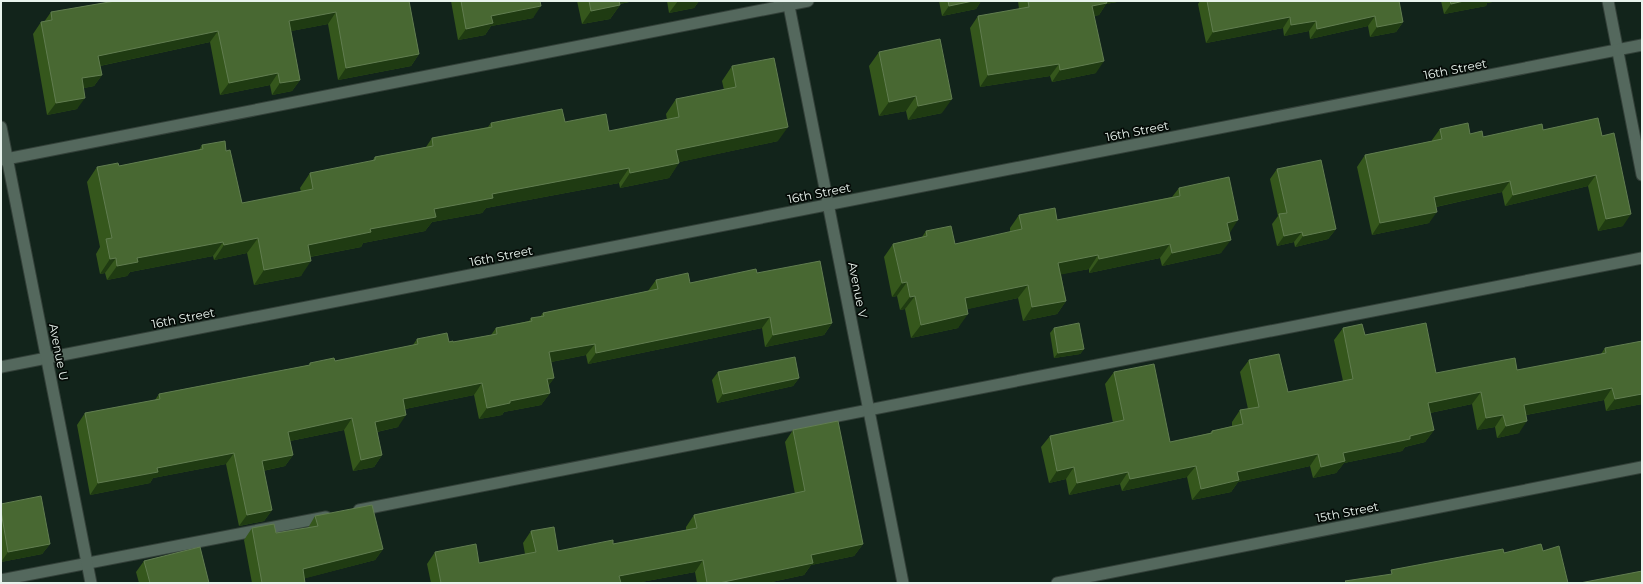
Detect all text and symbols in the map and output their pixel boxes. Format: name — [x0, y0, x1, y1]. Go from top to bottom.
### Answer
street label: 16th Street — [1422, 56, 1488, 82]
street label: 16th Street — [1104, 118, 1170, 144]
street label: 16th Street — [786, 180, 852, 206]
street label: 16th Street — [468, 243, 534, 269]
street label: Avenue V — [845, 261, 871, 320]
street label: 16th Street — [150, 305, 216, 331]
street label: Avenue U — [46, 322, 72, 382]
street label: 15th Street — [1314, 499, 1380, 525]

